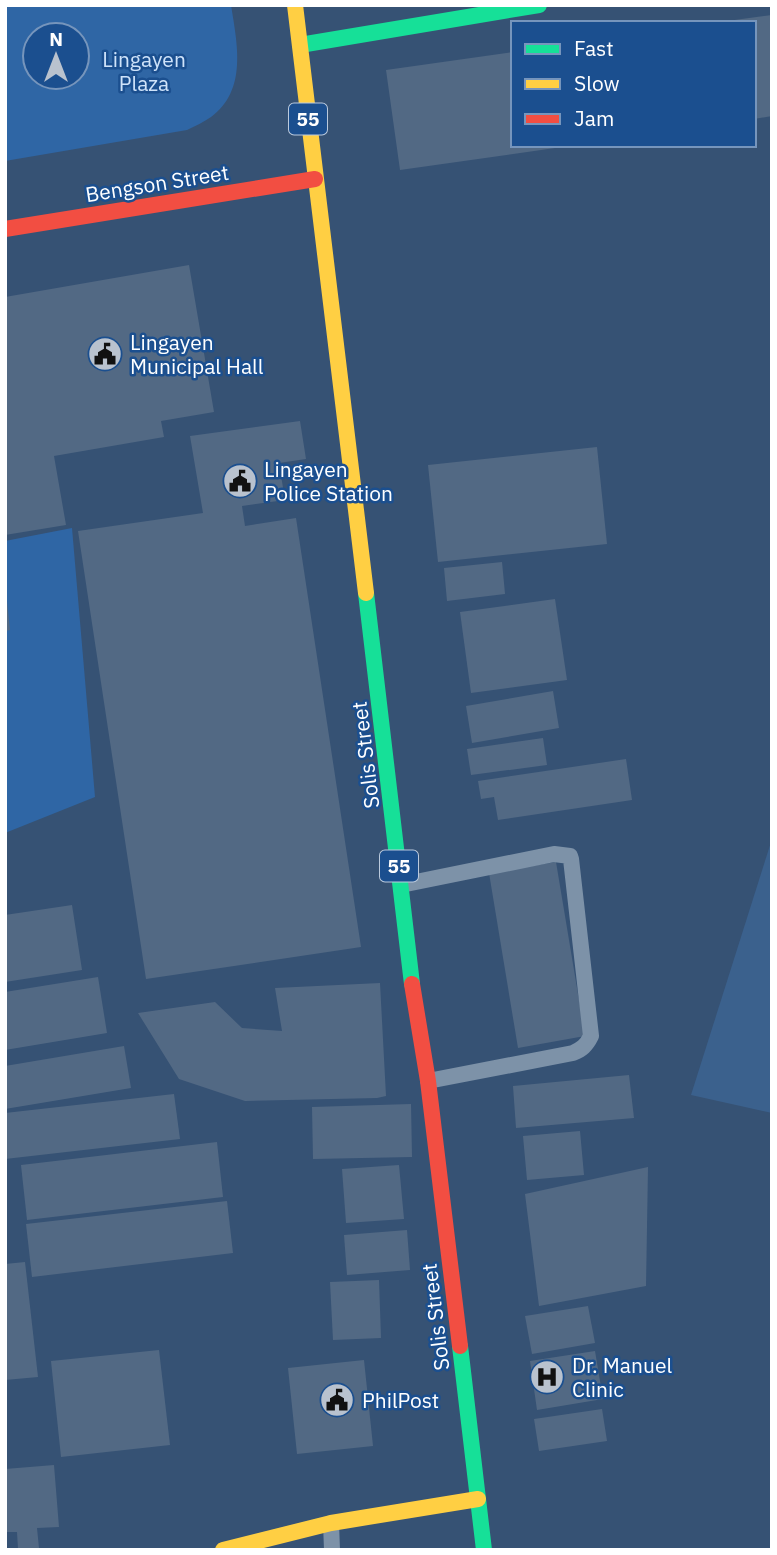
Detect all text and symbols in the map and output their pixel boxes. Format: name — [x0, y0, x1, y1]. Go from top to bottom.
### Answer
north arrow — [21, 21, 91, 91]
legend — [511, 21, 756, 147]
text: N — [49, 27, 63, 51]
text: Fast — [574, 34, 614, 62]
park label: Lingayen Plaza — [102, 45, 186, 97]
text: Slow — [574, 69, 620, 97]
road number: 55 — [289, 104, 327, 134]
text: Jam — [574, 104, 614, 132]
street label: Bengson Street — [83, 158, 231, 208]
place label: Lingayen Municipal Hall — [130, 328, 264, 380]
public building icon: Lingayen Municipal Hall — [86, 335, 124, 373]
place label: Lingayen Police Station — [264, 455, 393, 507]
public building icon: Lingayen Police Station — [221, 462, 259, 500]
street label: Solis Street — [345, 700, 385, 810]
road number: 55 — [380, 850, 418, 881]
street label: Solis Street — [415, 1262, 455, 1372]
place label: Dr. Manuel Clinic — [572, 1351, 672, 1403]
hospital icon: Dr. Manuel Clinic — [528, 1358, 566, 1396]
public building icon: PhilPost — [318, 1381, 356, 1419]
place label: PhilPost — [362, 1386, 439, 1414]

